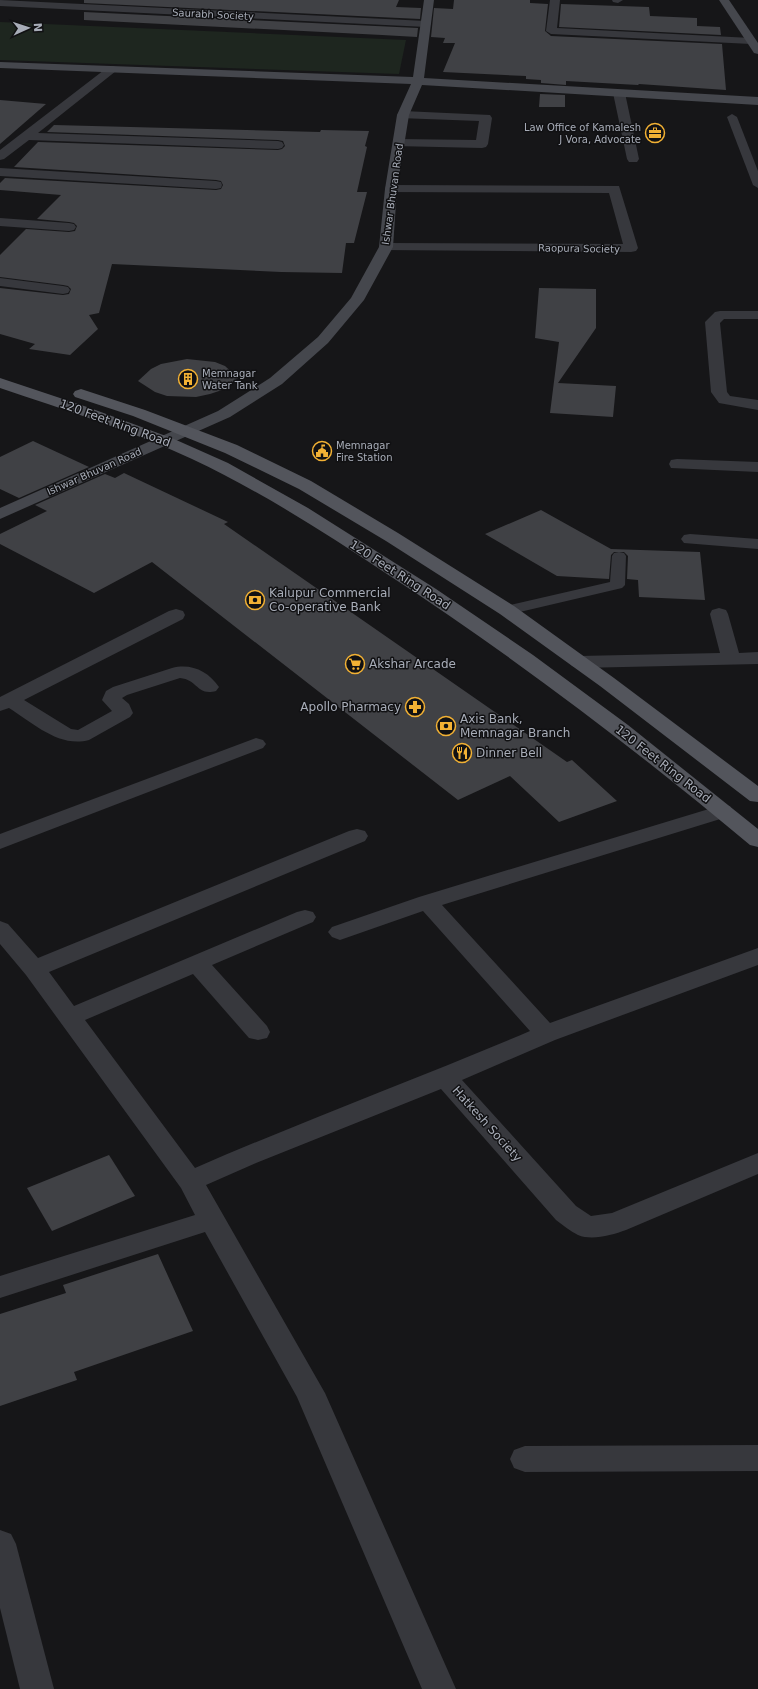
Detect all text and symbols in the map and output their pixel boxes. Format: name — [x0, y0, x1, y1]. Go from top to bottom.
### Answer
street label: Saurabh Society — [172, 7, 254, 22]
north arrow — [8, 8, 48, 48]
text: N — [31, 23, 44, 32]
place label: Law Office of Kamalesh J Vora, Advocate — [524, 122, 641, 145]
office icon: Law Office of Kamalesh J Vora, Advocate — [644, 122, 666, 144]
street label: Ishwar Bhuvan Road — [380, 143, 405, 245]
street label: Raopura Society — [538, 242, 620, 255]
building icon: Memnagar Water Tank — [177, 368, 199, 390]
place label: Memnagar Water Tank — [202, 368, 258, 391]
street label: 120 Feet Ring Road — [58, 396, 172, 450]
public building icon: Memnagar Fire Station — [311, 440, 333, 462]
place label: Memnagar Fire Station — [336, 440, 393, 463]
street label: Ishwar Bhuvan Road — [45, 446, 143, 497]
street label: 120 Feet Ring Road — [347, 537, 453, 613]
place label: Kalupur Commercial Co-operative Bank — [269, 586, 391, 614]
bank icon: Kalupur Commercial Co-operative Bank — [244, 589, 266, 611]
supermarket icon: Akshar Arcade — [344, 653, 366, 675]
place label: Akshar Arcade — [369, 657, 456, 671]
pharmacy icon: Apollo Pharmacy — [404, 696, 426, 718]
place label: Apollo Pharmacy — [300, 700, 401, 714]
place label: Axis Bank, Memnagar Branch — [460, 712, 570, 740]
bank icon: Axis Bank, Memnagar Branch — [435, 715, 457, 737]
street label: 120 Feet Ring Road — [613, 722, 713, 806]
restaurant icon: Dinner Bell — [451, 742, 473, 764]
place label: Dinner Bell — [476, 746, 542, 760]
street label: Hatkesh Society — [449, 1083, 525, 1165]

